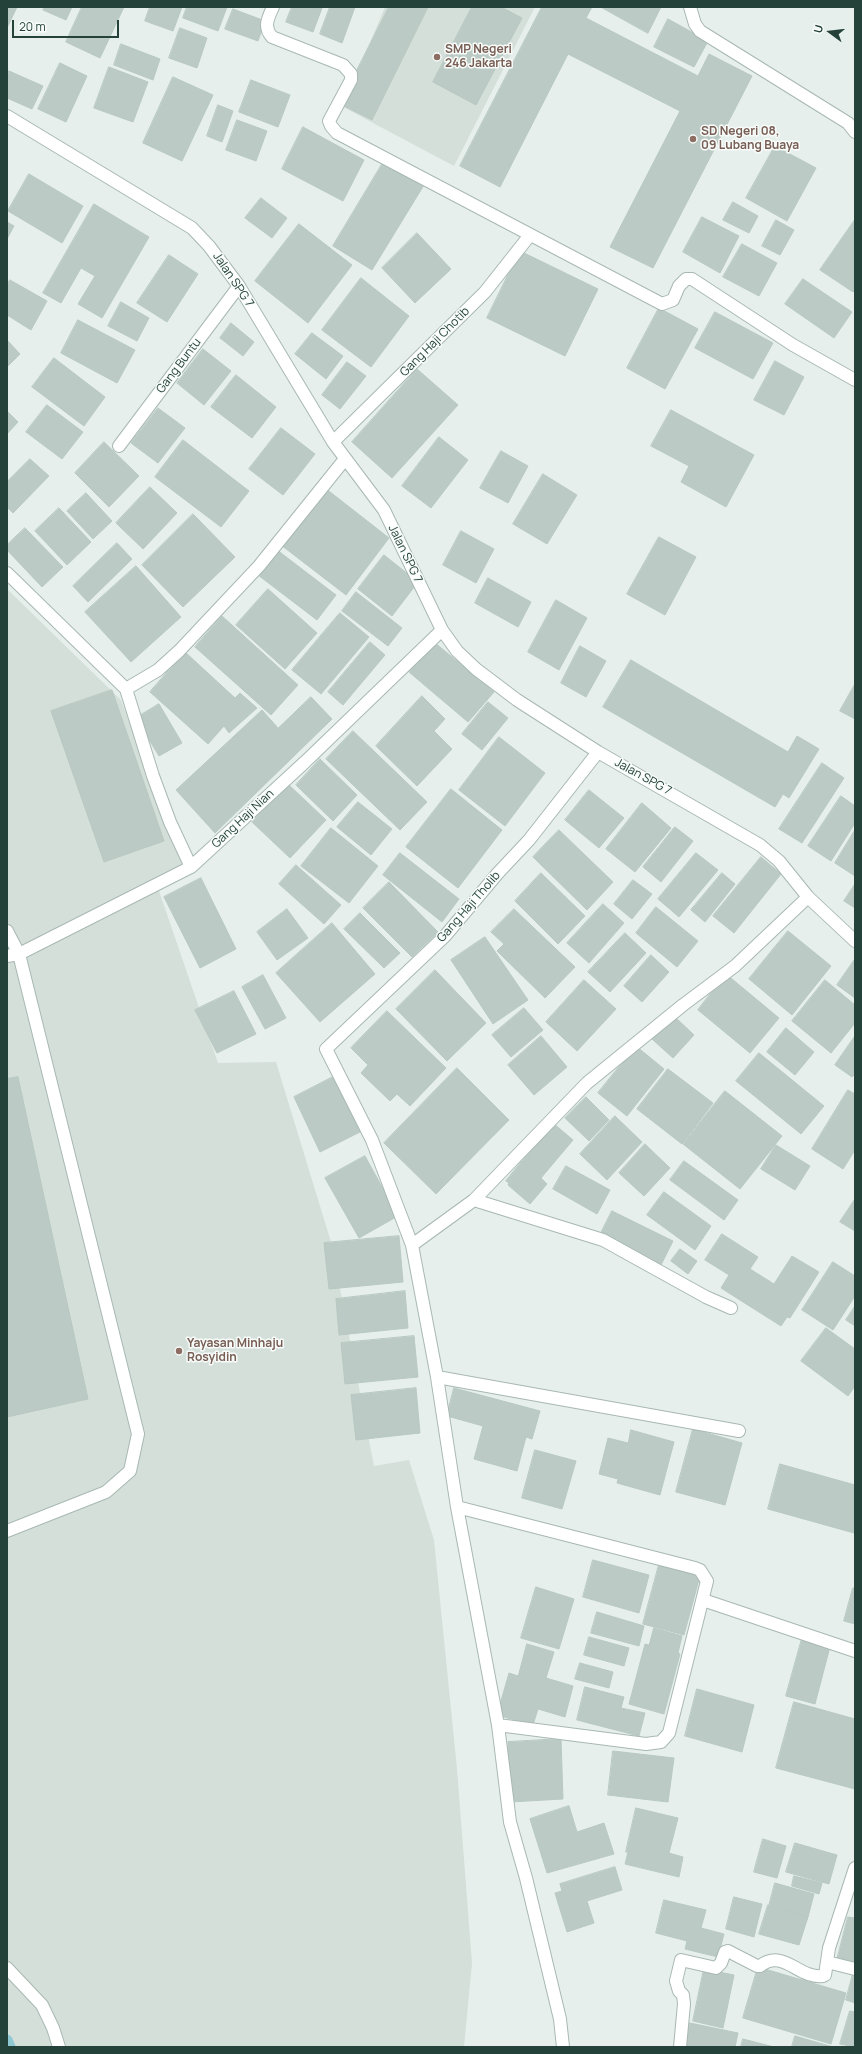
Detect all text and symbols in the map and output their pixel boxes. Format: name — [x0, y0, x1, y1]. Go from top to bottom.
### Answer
scale bar — [14, 12, 121, 38]
north arrow — [810, 12, 850, 52]
text: 20 m — [19, 18, 46, 35]
text: U — [810, 23, 826, 35]
place label: SMP Negeri 246 Jakarta — [445, 43, 512, 71]
marker: SMP Negeri 246 Jakarta — [432, 52, 442, 62]
place label: SD Negeri 08, 09 Lubang Buaya — [701, 125, 799, 153]
marker: SD Negeri 08, 09 Lubang Buaya — [688, 134, 698, 144]
street label: Jalan SPG 7 — [209, 250, 257, 310]
street label: Gang Haji Chotib — [397, 304, 473, 380]
street label: Gang Buntu — [154, 336, 204, 396]
street label: Jalan SPG 7 — [385, 523, 425, 585]
street label: Jalan SPG 7 — [612, 755, 674, 799]
street label: Gang Haji Nian — [209, 787, 277, 851]
street label: Gang Haji Tholib — [434, 869, 504, 945]
place label: Yayasan Minhaju Rosyidin — [187, 1337, 283, 1365]
marker: Yayasan Minhaju Rosyidin — [174, 1346, 184, 1356]

